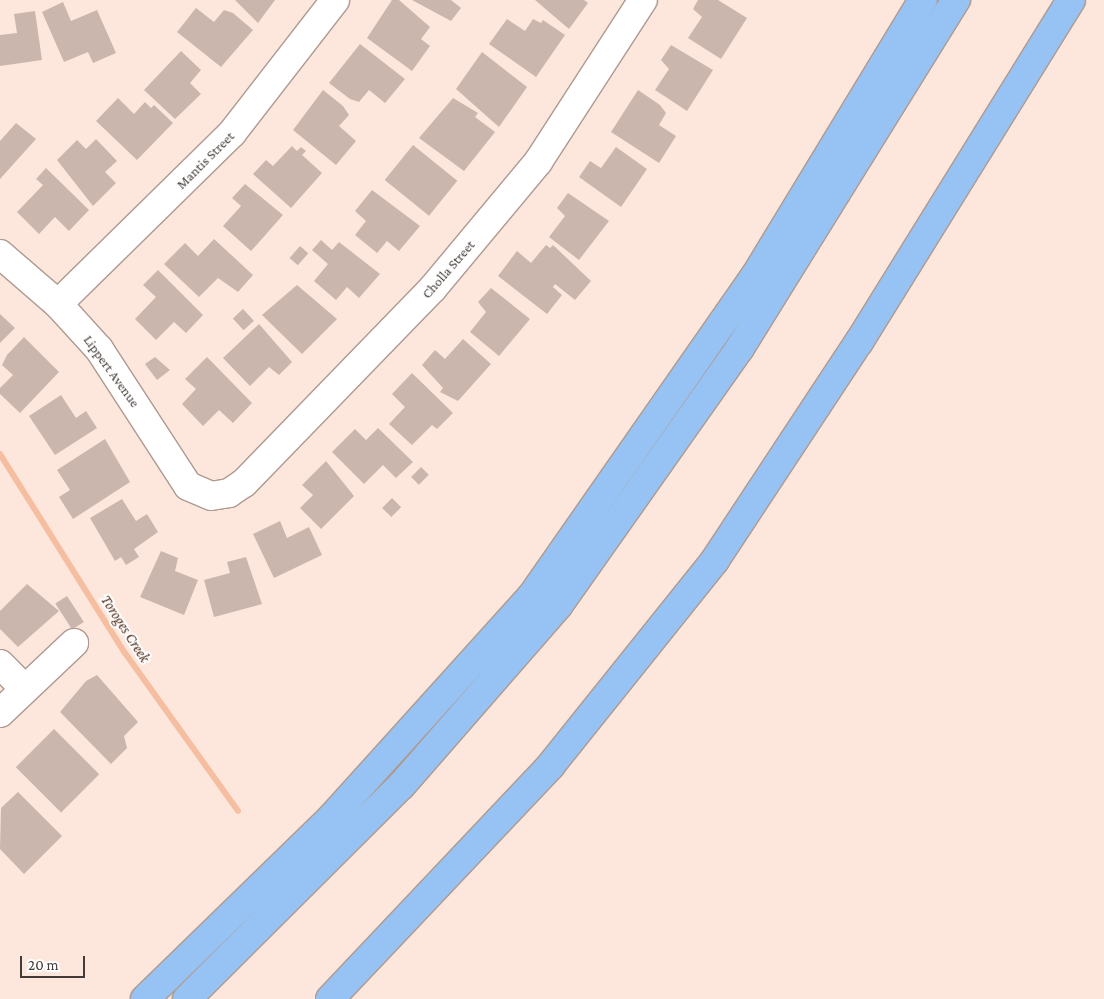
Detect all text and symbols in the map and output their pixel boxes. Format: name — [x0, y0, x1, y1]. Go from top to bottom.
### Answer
street label: Mantis Street — [173, 128, 237, 192]
street label: Cholla Street — [418, 236, 478, 302]
street label: Lippert Avenue — [80, 332, 144, 410]
water label: Toroges Creek — [97, 592, 153, 666]
scale bar — [22, 946, 88, 978]
text: 20 m — [28, 957, 59, 973]

